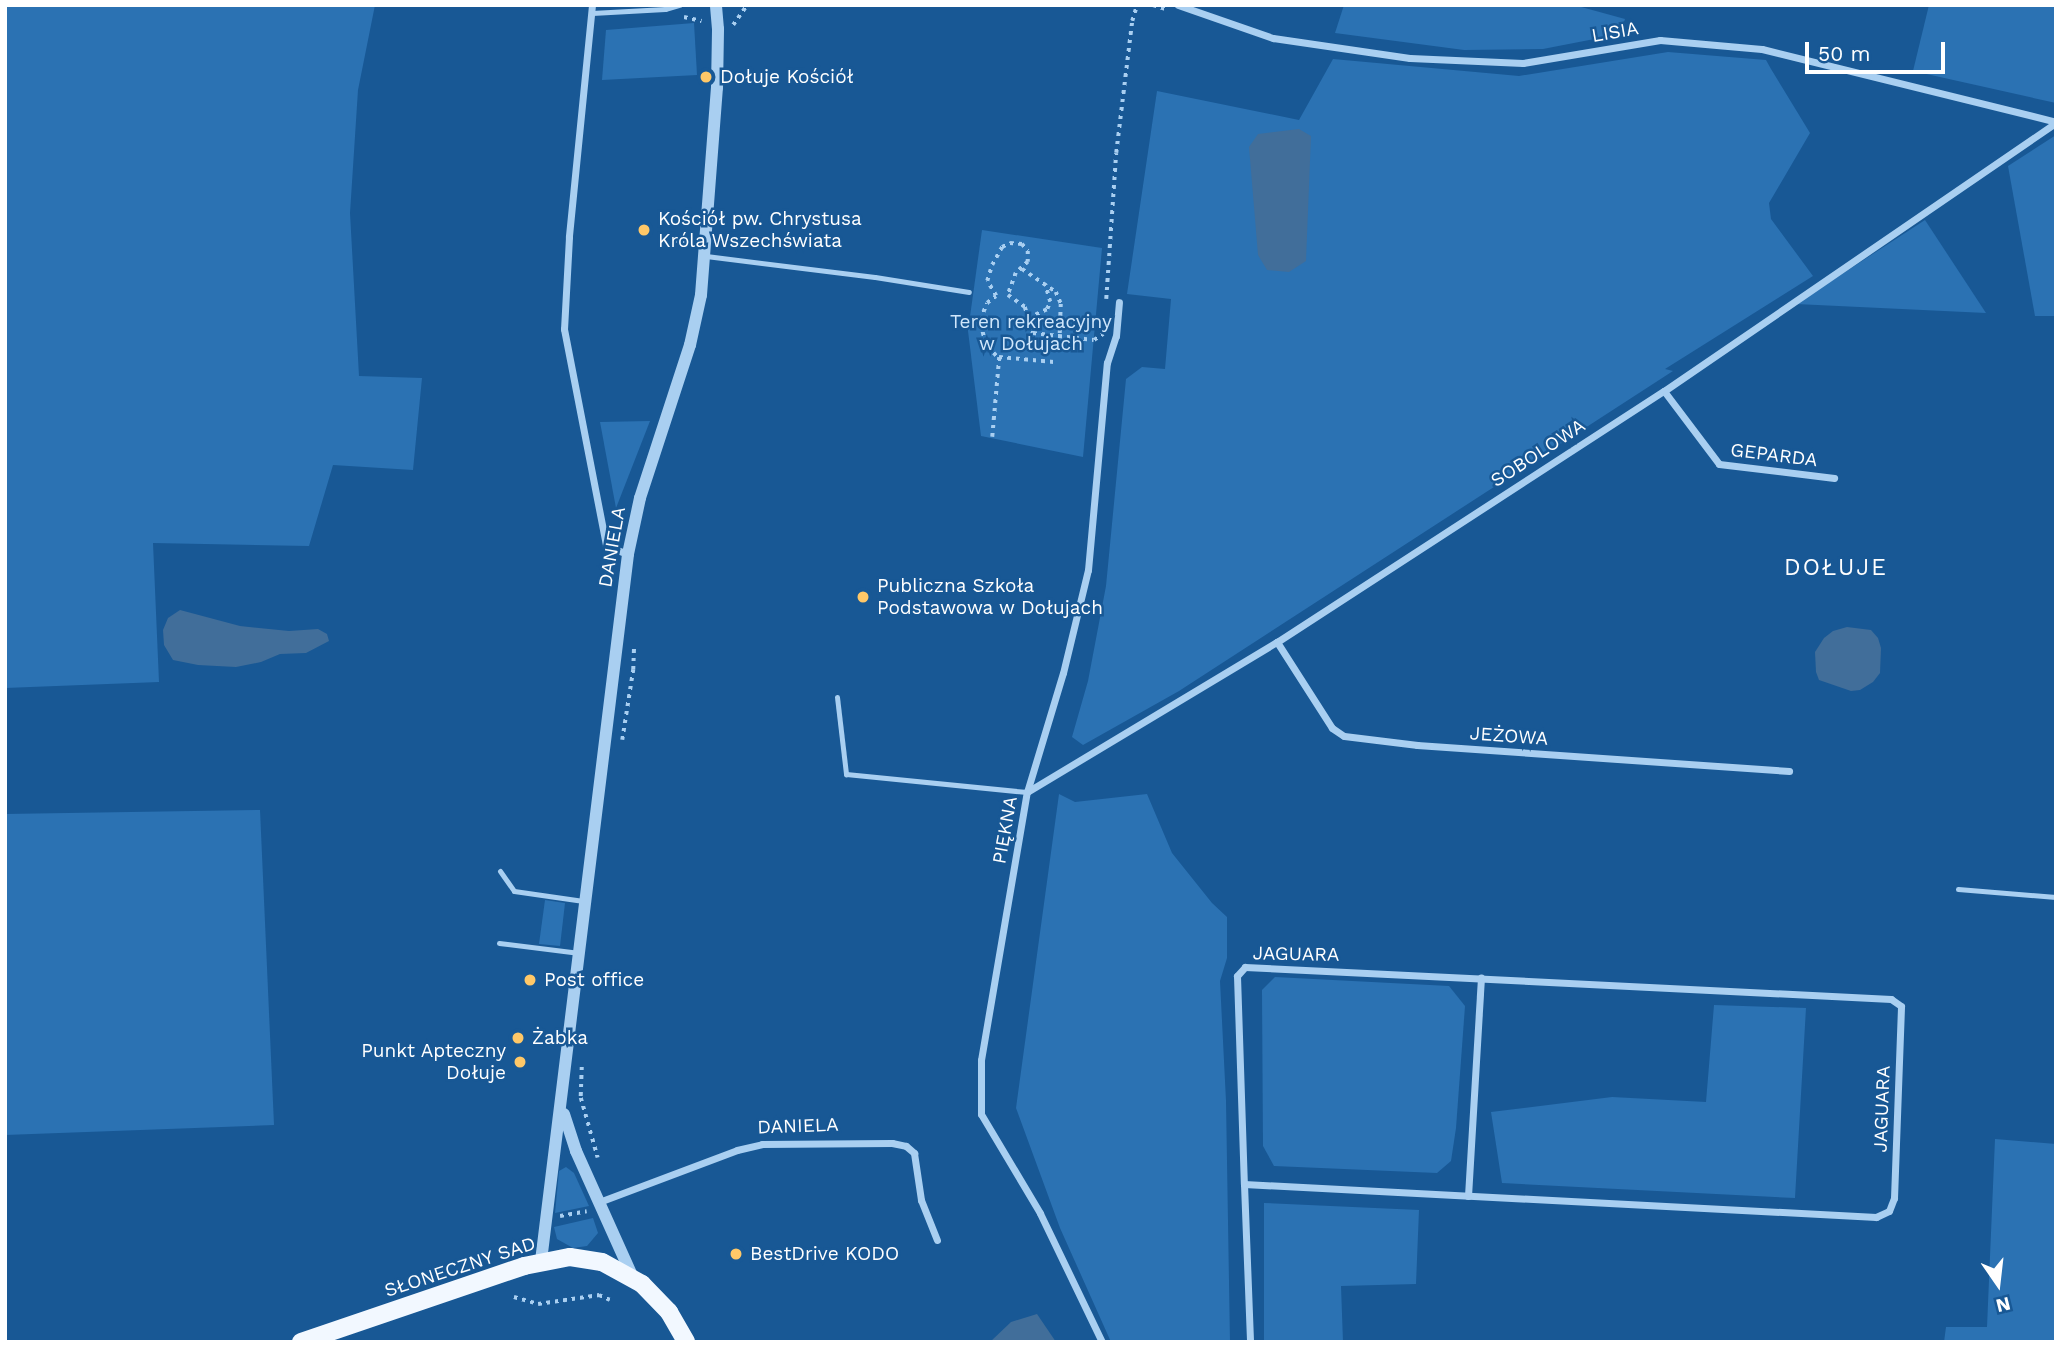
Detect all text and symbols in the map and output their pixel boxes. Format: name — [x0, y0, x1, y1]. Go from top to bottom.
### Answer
street label: LISIA — [1590, 17, 1640, 47]
scale bar — [1809, 28, 1949, 72]
text: 50 m — [1818, 41, 1870, 66]
place label: Dołuje Kościół — [720, 66, 854, 88]
marker: Dołuje Kościół — [698, 69, 714, 85]
place label: Kościół pw. Chrystusa Króla Wszechświata — [658, 208, 862, 252]
marker: Kościół pw. Chrystusa Króla Wszechświata — [636, 222, 652, 238]
park label: Teren rekreacyjny w Dołujach — [950, 311, 1112, 355]
street label: SOBOLOWA — [1486, 414, 1590, 492]
street label: GEPARDA — [1729, 438, 1819, 472]
street label: DANIELA — [594, 505, 630, 589]
district label: DOŁUJE — [1785, 554, 1887, 582]
place label: Publiczna Szkoła Podstawowa w Dołujach — [877, 575, 1104, 619]
marker: Publiczna Szkoła Podstawowa w Dołujach — [855, 589, 871, 605]
street label: JEŻOWA — [1469, 722, 1549, 750]
street label: PIĘKNA — [988, 794, 1022, 866]
street label: JAGUARA — [1252, 942, 1340, 966]
place label: Post office — [544, 969, 644, 991]
marker: Post office — [522, 972, 538, 988]
place label: Żabka — [532, 1027, 588, 1049]
marker: Żabka — [510, 1030, 526, 1046]
place label: Punkt Apteczny Dołuje — [360, 1040, 506, 1084]
marker: Punkt Apteczny Dołuje — [512, 1054, 528, 1070]
street label: JAGUARA — [1869, 1065, 1895, 1153]
street label: DANIELA — [757, 1113, 839, 1139]
street label: SŁONECZNY SAD — [381, 1232, 539, 1302]
place label: BestDrive KODO — [750, 1243, 899, 1265]
marker: BestDrive KODO — [728, 1246, 744, 1262]
north arrow — [1963, 1249, 2033, 1319]
text: N — [1994, 1292, 2013, 1318]

